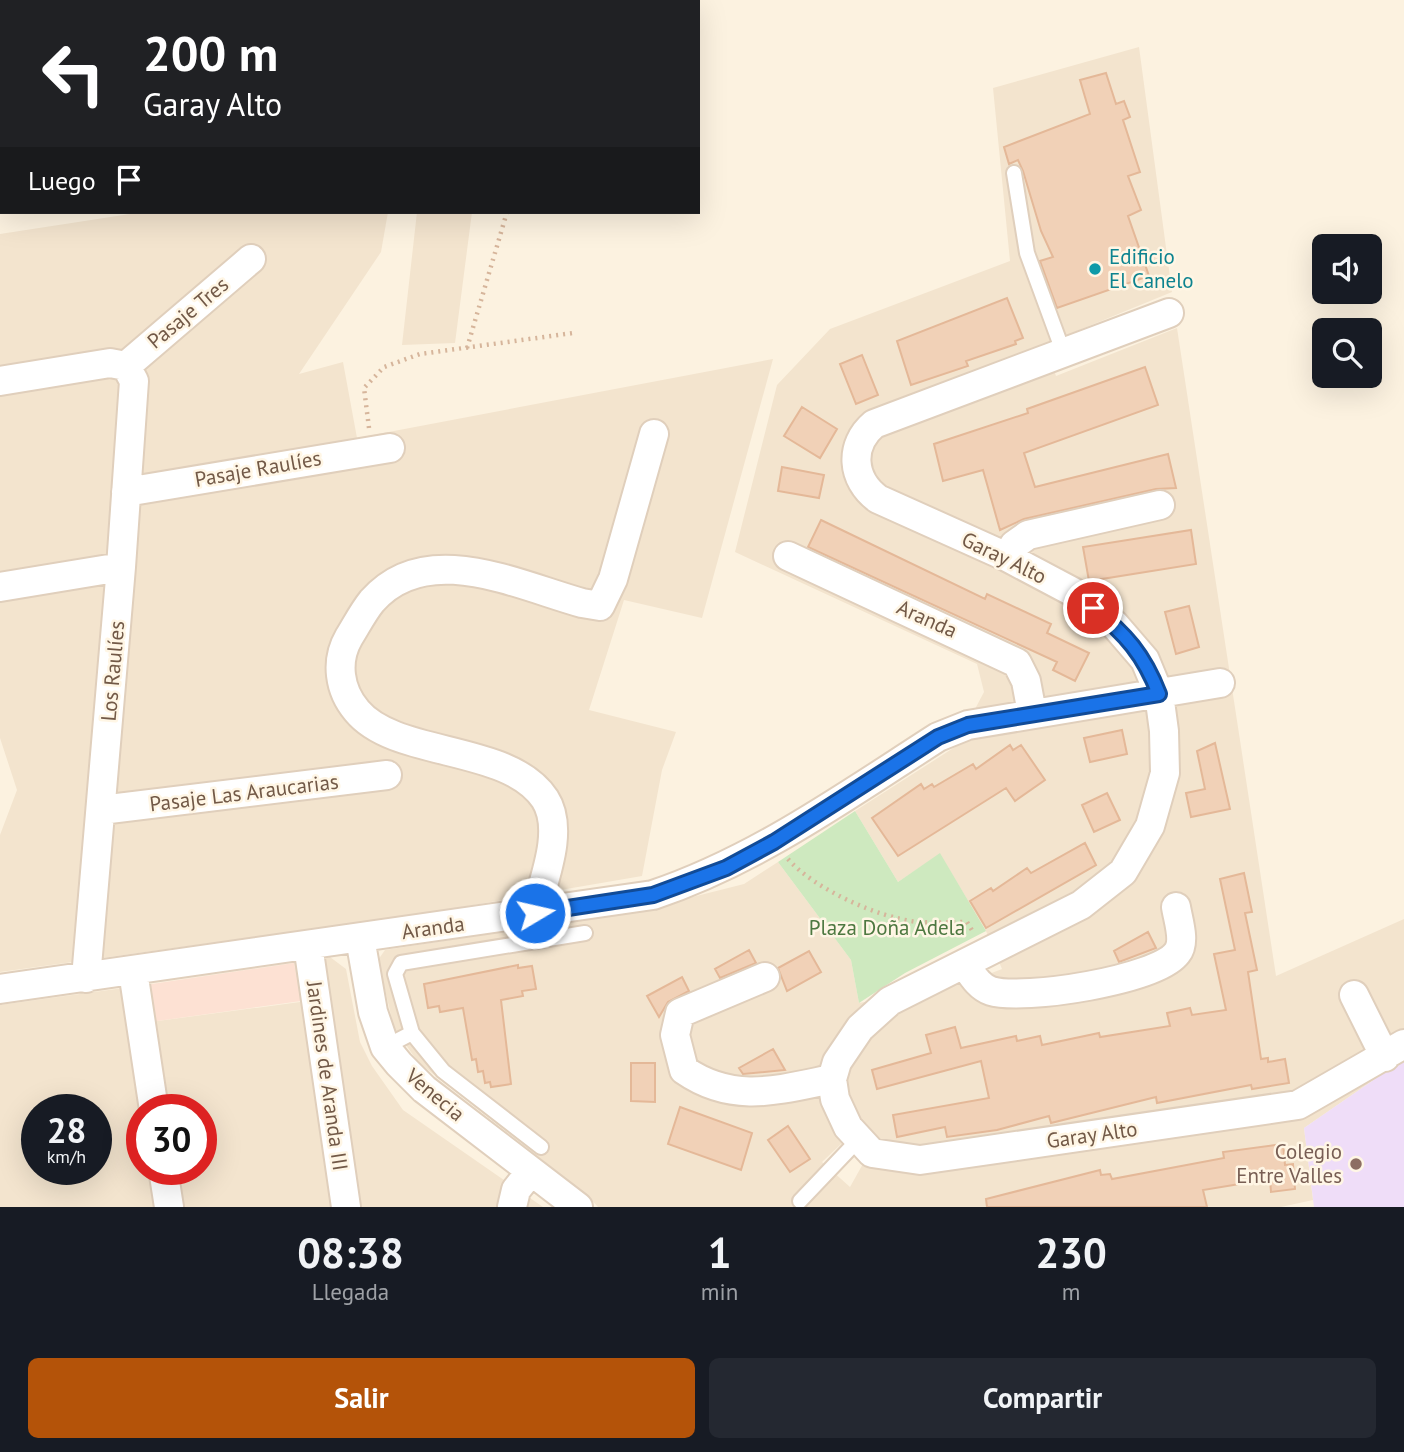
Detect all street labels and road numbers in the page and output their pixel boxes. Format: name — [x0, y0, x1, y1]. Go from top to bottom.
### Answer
street label: Pasaje Tres — [141, 271, 234, 354]
street label: Pasaje Raulíes — [193, 444, 323, 493]
street label: Garay Alto — [957, 525, 1051, 590]
street label: Aranda — [893, 593, 961, 644]
street label: Los Raulíes — [95, 620, 130, 722]
street label: Pasaje Las Araucarias — [148, 768, 340, 817]
street label: Aranda — [400, 910, 466, 945]
street label: Jardines de Aranda III — [301, 978, 354, 1172]
street label: Venecia — [400, 1062, 470, 1127]
street label: Garay Alto — [1045, 1115, 1139, 1154]

